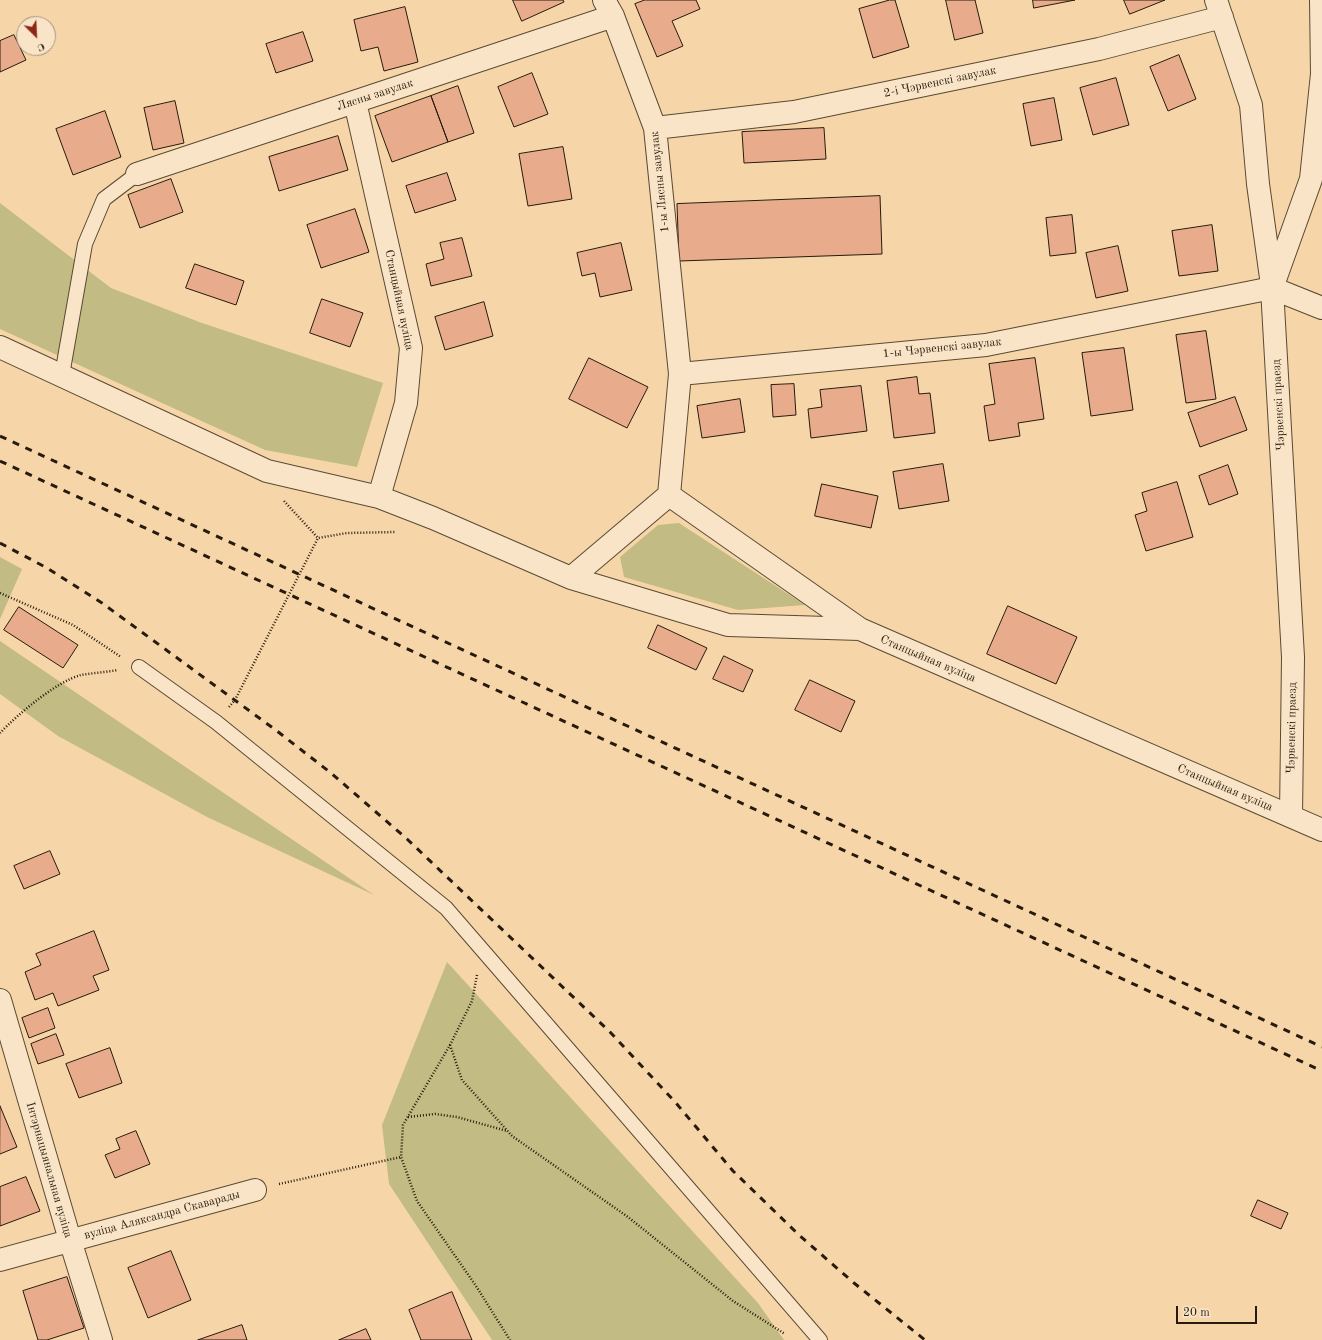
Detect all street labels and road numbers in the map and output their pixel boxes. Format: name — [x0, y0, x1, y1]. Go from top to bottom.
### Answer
street label: 2-і Чэрвенскі завулак — [882, 63, 998, 101]
street label: Лясны завулак — [335, 76, 415, 114]
street label: 1-ы Лясны завулак — [648, 131, 672, 233]
street label: Станцыйная вуліца — [381, 248, 417, 352]
street label: 1-ы Чэрвенскі завулак — [882, 335, 1002, 361]
street label: Чэрвенскі праезд — [1269, 359, 1289, 451]
street label: Станцыйная вуліца — [878, 632, 978, 686]
street label: Чэрвенскі праезд — [1284, 682, 1300, 774]
street label: Станцыйная вуліца — [1175, 761, 1275, 815]
street label: Інтэрнацыянальная вуліца — [23, 1100, 75, 1240]
street label: вуліца Аляксандра Скаварады — [82, 1187, 242, 1243]

